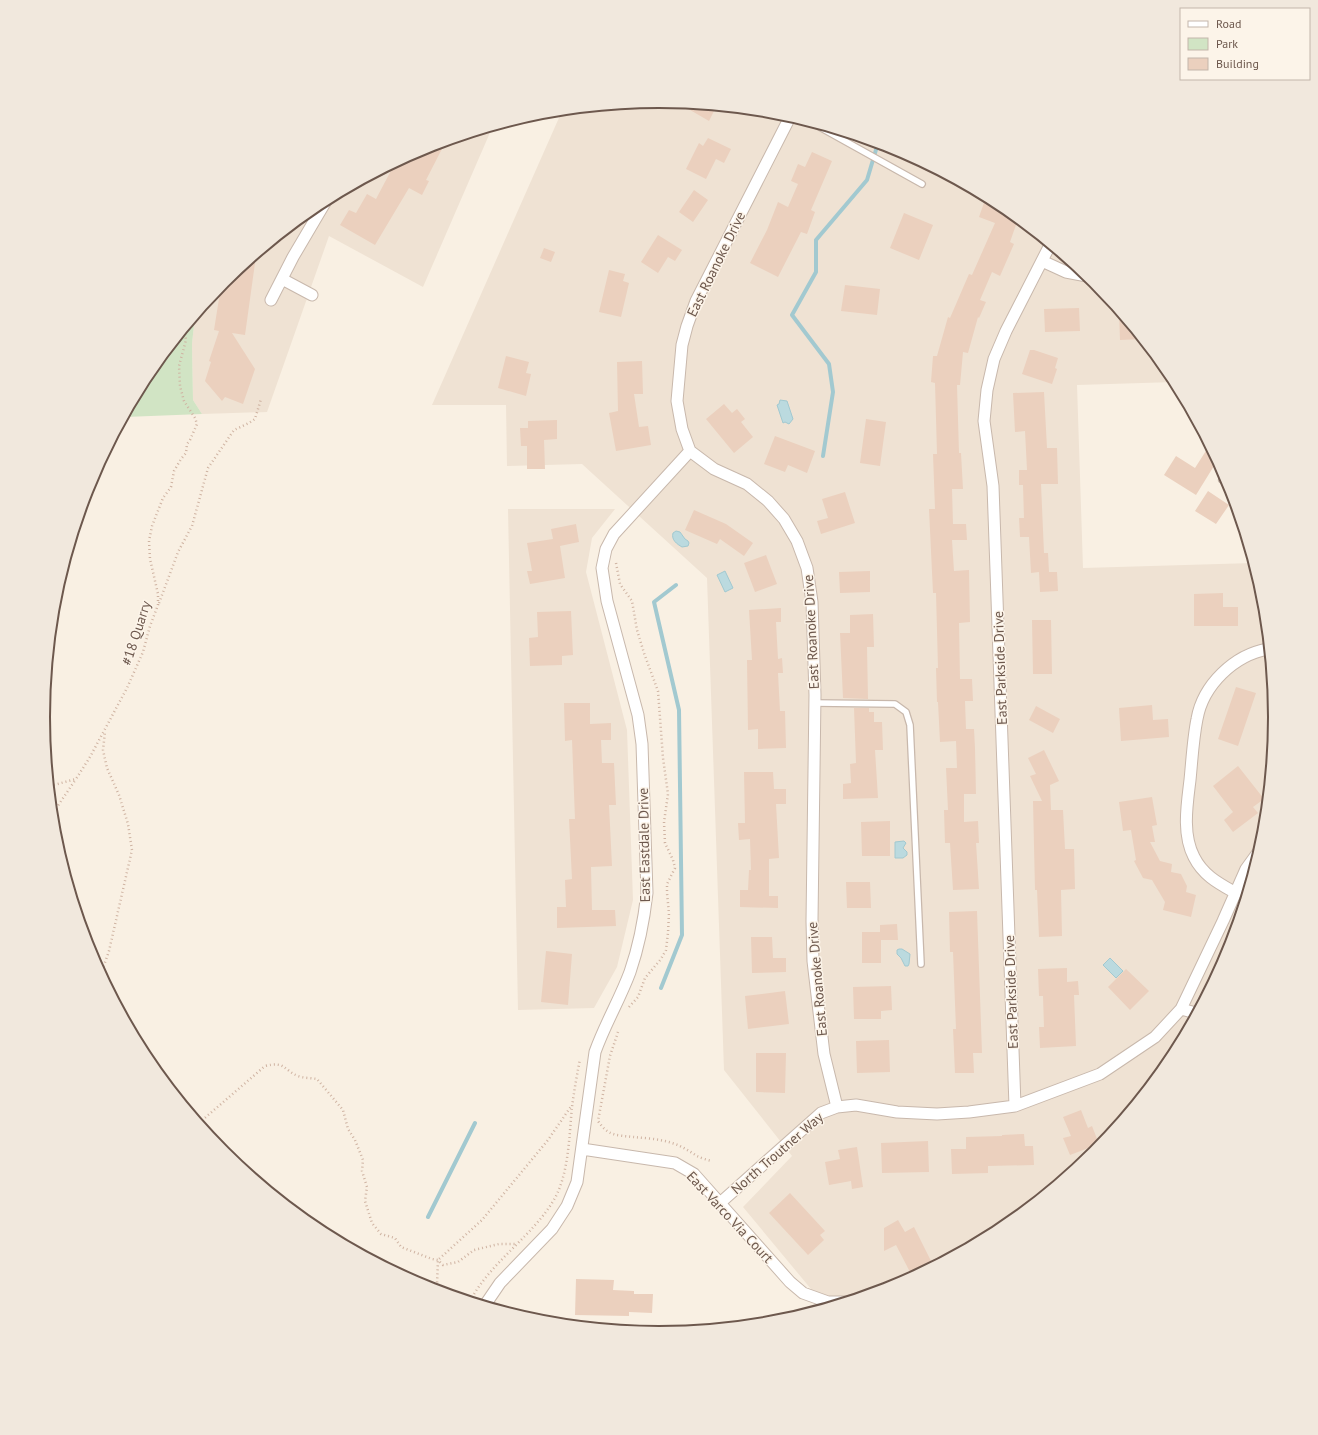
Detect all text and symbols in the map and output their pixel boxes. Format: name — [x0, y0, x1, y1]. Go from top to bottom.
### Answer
legend — [1180, 8, 1310, 80]
text: Road — [1216, 16, 1241, 31]
text: Park — [1216, 36, 1238, 51]
text: Building — [1216, 56, 1259, 71]
street label: East Roanoke Drive — [683, 208, 749, 320]
street label: East Roanoke Drive — [799, 574, 823, 690]
street label: #18 Quarry — [117, 598, 155, 668]
street label: East Parkside Drive — [989, 611, 1011, 725]
street label: East Eastdale Drive — [634, 788, 654, 902]
street label: East Roanoke Drive — [803, 921, 831, 1037]
street label: East Parkside Drive — [1000, 935, 1022, 1049]
street label: North Troutner Way — [727, 1108, 827, 1198]
street label: East Varco Via Court — [683, 1167, 777, 1267]

